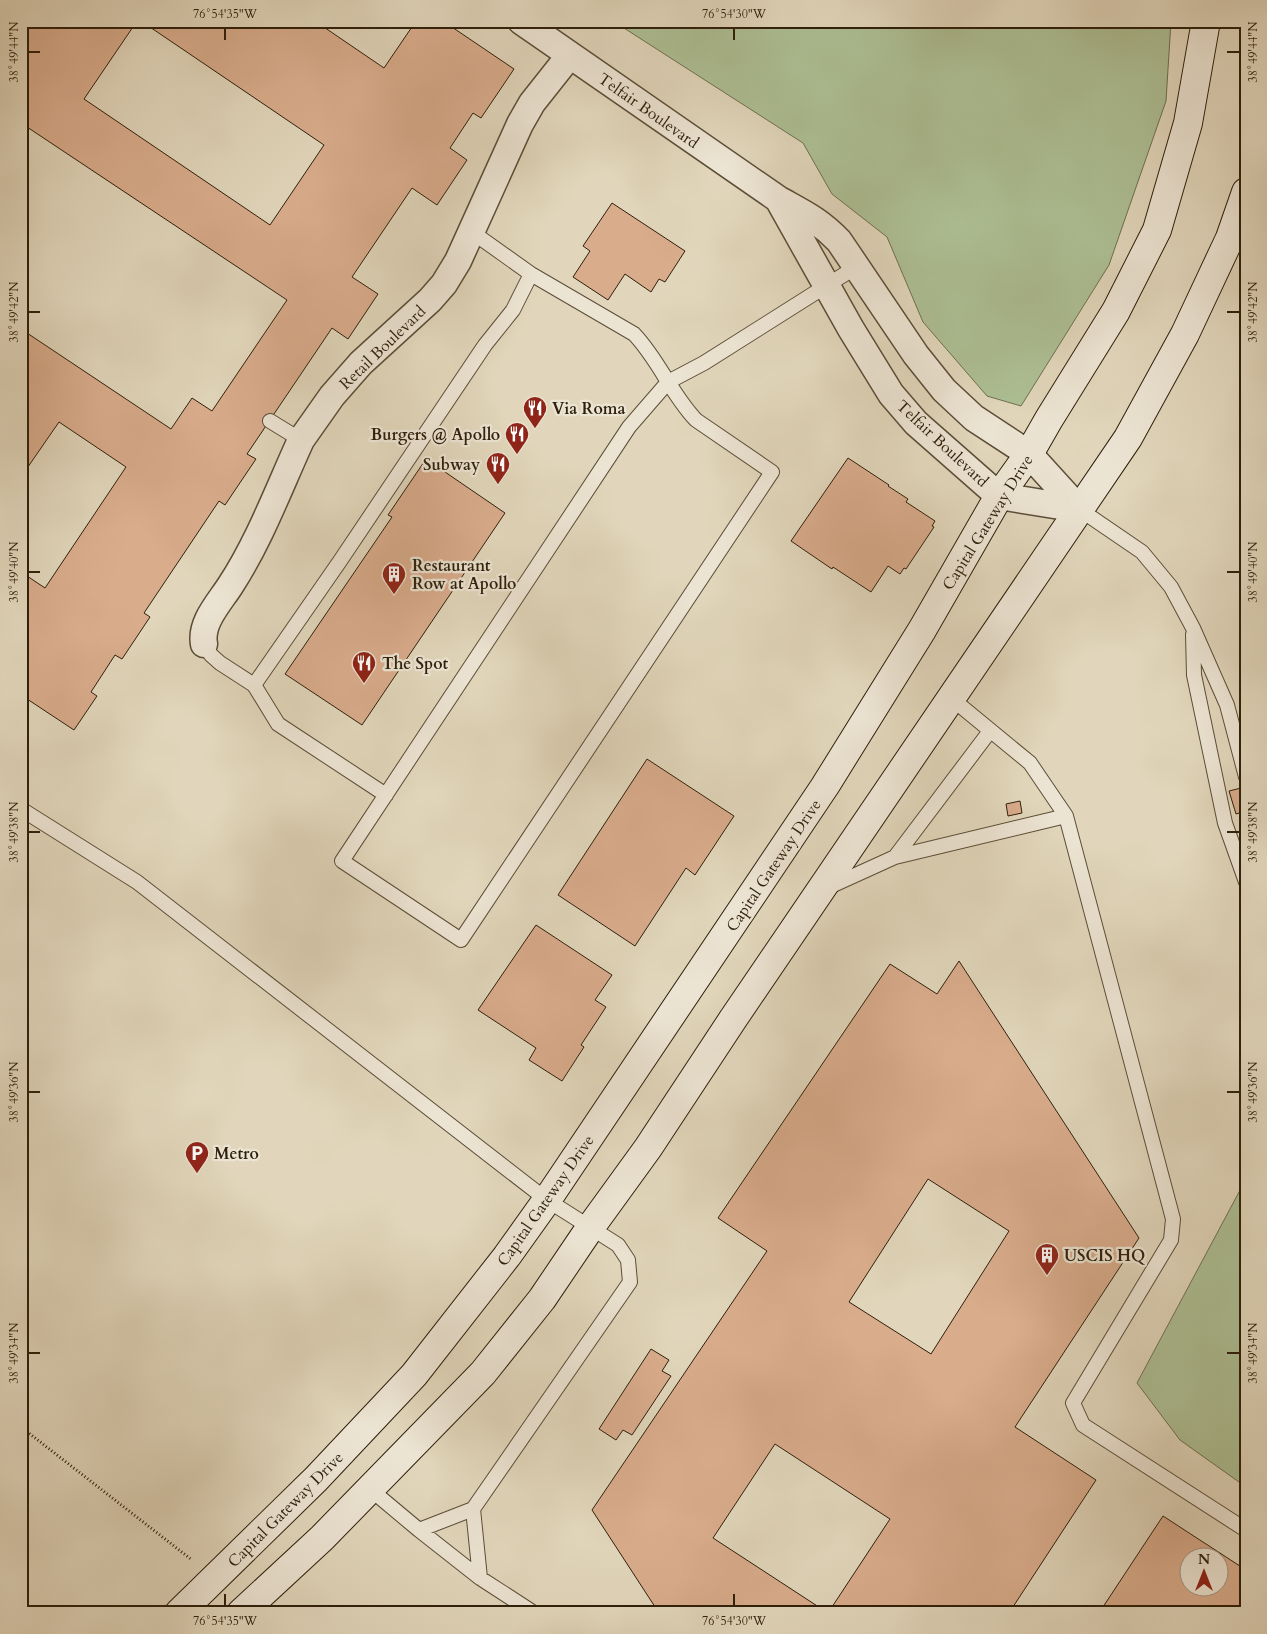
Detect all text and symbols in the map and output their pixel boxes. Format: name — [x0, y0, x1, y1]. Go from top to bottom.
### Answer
text: 76°54'35"W — [193, 6, 258, 22]
text: 76°54'30"W — [702, 6, 767, 22]
text: 38°49'44"N — [6, 21, 22, 82]
text: 38°49'44"N — [1245, 21, 1261, 82]
street label: Telfair Boulevard — [594, 68, 704, 154]
text: 38°49'42"N — [6, 281, 22, 342]
text: 38°49'42"N — [1245, 281, 1261, 342]
street label: Retail Boulevard — [335, 301, 431, 395]
restaurant icon: Via Roma — [522, 395, 548, 429]
street label: Telfair Boulevard — [891, 395, 994, 493]
place label: Via Roma — [552, 398, 625, 420]
restaurant icon: Burgers @ Apollo — [504, 421, 530, 455]
place label: Burgers @ Apollo — [371, 424, 500, 446]
restaurant icon: Subway — [485, 451, 511, 485]
street label: Capital Gateway Drive — [937, 451, 1038, 594]
place label: Subway — [423, 454, 480, 476]
text: 38°49'40"N — [6, 541, 22, 602]
text: 38°49'40"N — [1245, 541, 1261, 602]
place label: Restaurant Row at Apollo — [412, 555, 516, 595]
building icon: Restaurant Row at Apollo — [381, 561, 407, 595]
restaurant icon: The Spot — [351, 650, 377, 684]
place label: The Spot — [382, 653, 449, 675]
street label: Capital Gateway Drive — [721, 795, 826, 936]
text: 38°49'38"N — [6, 801, 22, 862]
text: 38°49'38"N — [1245, 801, 1261, 862]
text: 38°49'36"N — [6, 1061, 22, 1122]
text: 38°49'36"N — [1245, 1061, 1261, 1122]
street label: Capital Gateway Drive — [492, 1131, 599, 1271]
parking icon: Metro — [184, 1140, 210, 1174]
place label: Metro — [214, 1143, 259, 1165]
building icon: USCIS HQ — [1034, 1242, 1060, 1276]
place label: USCIS HQ — [1064, 1245, 1145, 1267]
text: 38°49'34"N — [6, 1322, 22, 1383]
text: 38°49'34"N — [1245, 1322, 1261, 1383]
street label: Capital Gateway Drive — [223, 1447, 348, 1572]
north arrow — [1180, 1546, 1230, 1596]
text: N — [1198, 1550, 1210, 1569]
text: 76°54'35"W — [193, 1613, 258, 1629]
text: 76°54'30"W — [702, 1613, 767, 1629]

